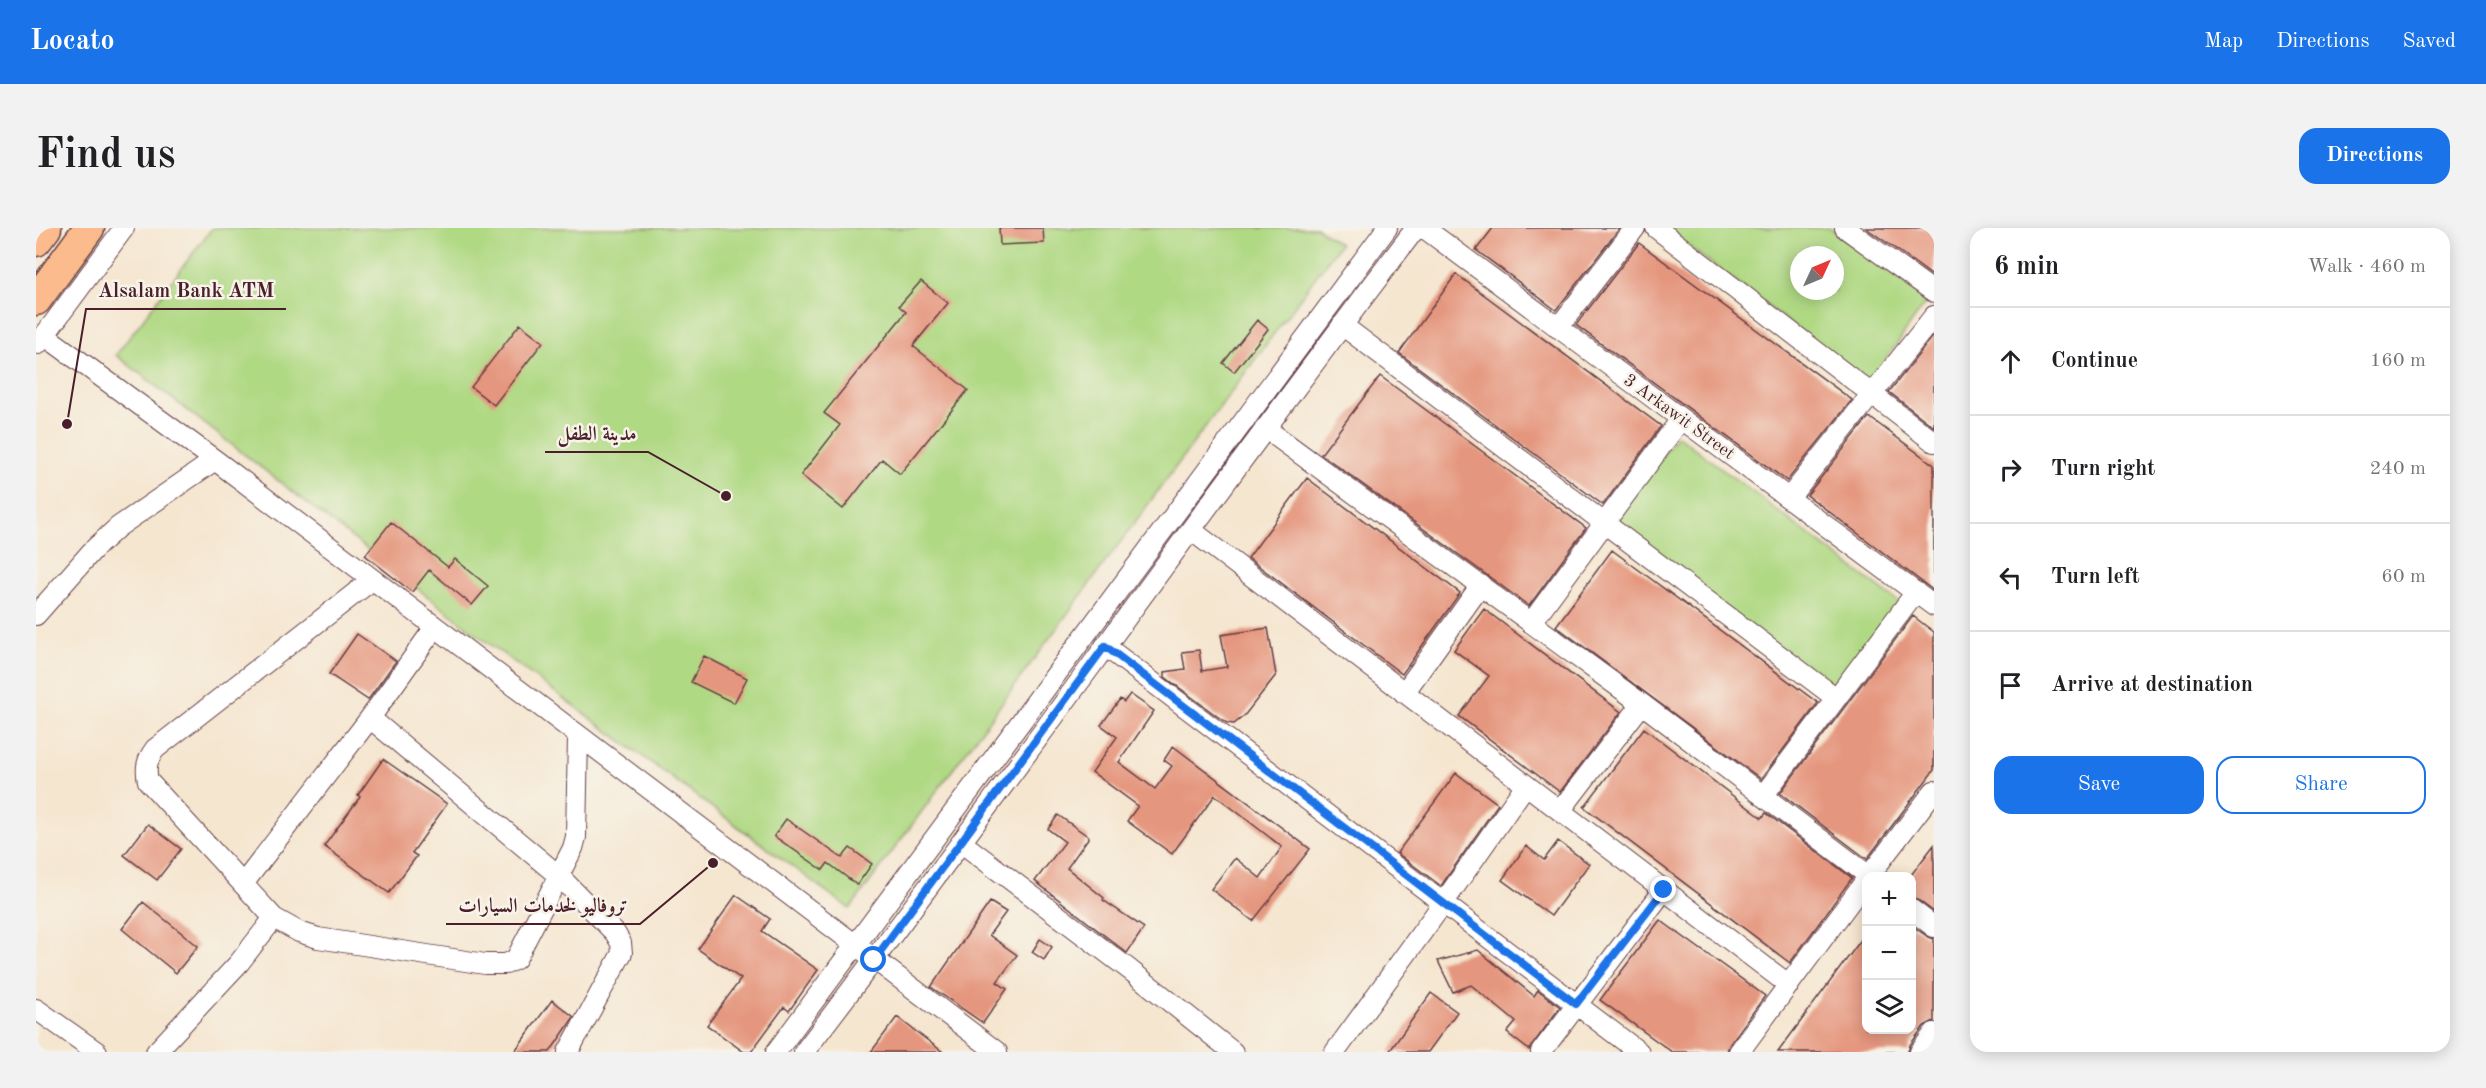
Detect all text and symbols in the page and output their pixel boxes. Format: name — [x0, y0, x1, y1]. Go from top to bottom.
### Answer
text: Locato — [30, 28, 115, 56]
text: Map — [2204, 31, 2243, 52]
text: Directions — [2276, 31, 2370, 52]
text: Saved — [2403, 31, 2456, 52]
button: Directions — [2299, 128, 2450, 184]
text: Find us — [36, 135, 175, 177]
north arrow — [1790, 246, 1844, 300]
text: 6 min — [1994, 254, 2059, 280]
text: Walk · 460 m — [2307, 257, 2426, 277]
callout: Alsalam Bank ATM — [86, 271, 286, 309]
text: Alsalam Bank ATM — [98, 282, 274, 302]
icon: ahead — [1994, 345, 2027, 378]
text: Continue — [2051, 350, 2138, 372]
text: 160 m — [2370, 351, 2426, 371]
street label: 3 Arkawit Street — [1620, 371, 1738, 463]
callout: مدينة الطفل — [545, 414, 648, 452]
text: مدينة الطفل — [558, 424, 636, 447]
icon: right — [1994, 453, 2027, 486]
text: Turn right — [2051, 458, 2155, 480]
text: 240 m — [2370, 459, 2426, 479]
icon: left — [1994, 561, 2027, 594]
text: Turn left — [2051, 566, 2140, 588]
text: 60 m — [2381, 567, 2426, 587]
icon: arrive — [1994, 669, 2027, 702]
text: Arrive at destination — [2051, 674, 2253, 696]
button: Save — [1994, 756, 2204, 814]
button: Share — [2216, 756, 2426, 814]
map controls — [1862, 872, 1916, 1034]
button: + — [1862, 872, 1916, 926]
route end — [1650, 876, 1676, 902]
callout: تروفاليو لخدمات السيارات — [446, 886, 640, 924]
text: تروفاليو لخدمات السيارات — [458, 896, 628, 918]
button: − — [1862, 926, 1916, 980]
route start — [860, 946, 886, 972]
button: layers — [1862, 980, 1916, 1034]

